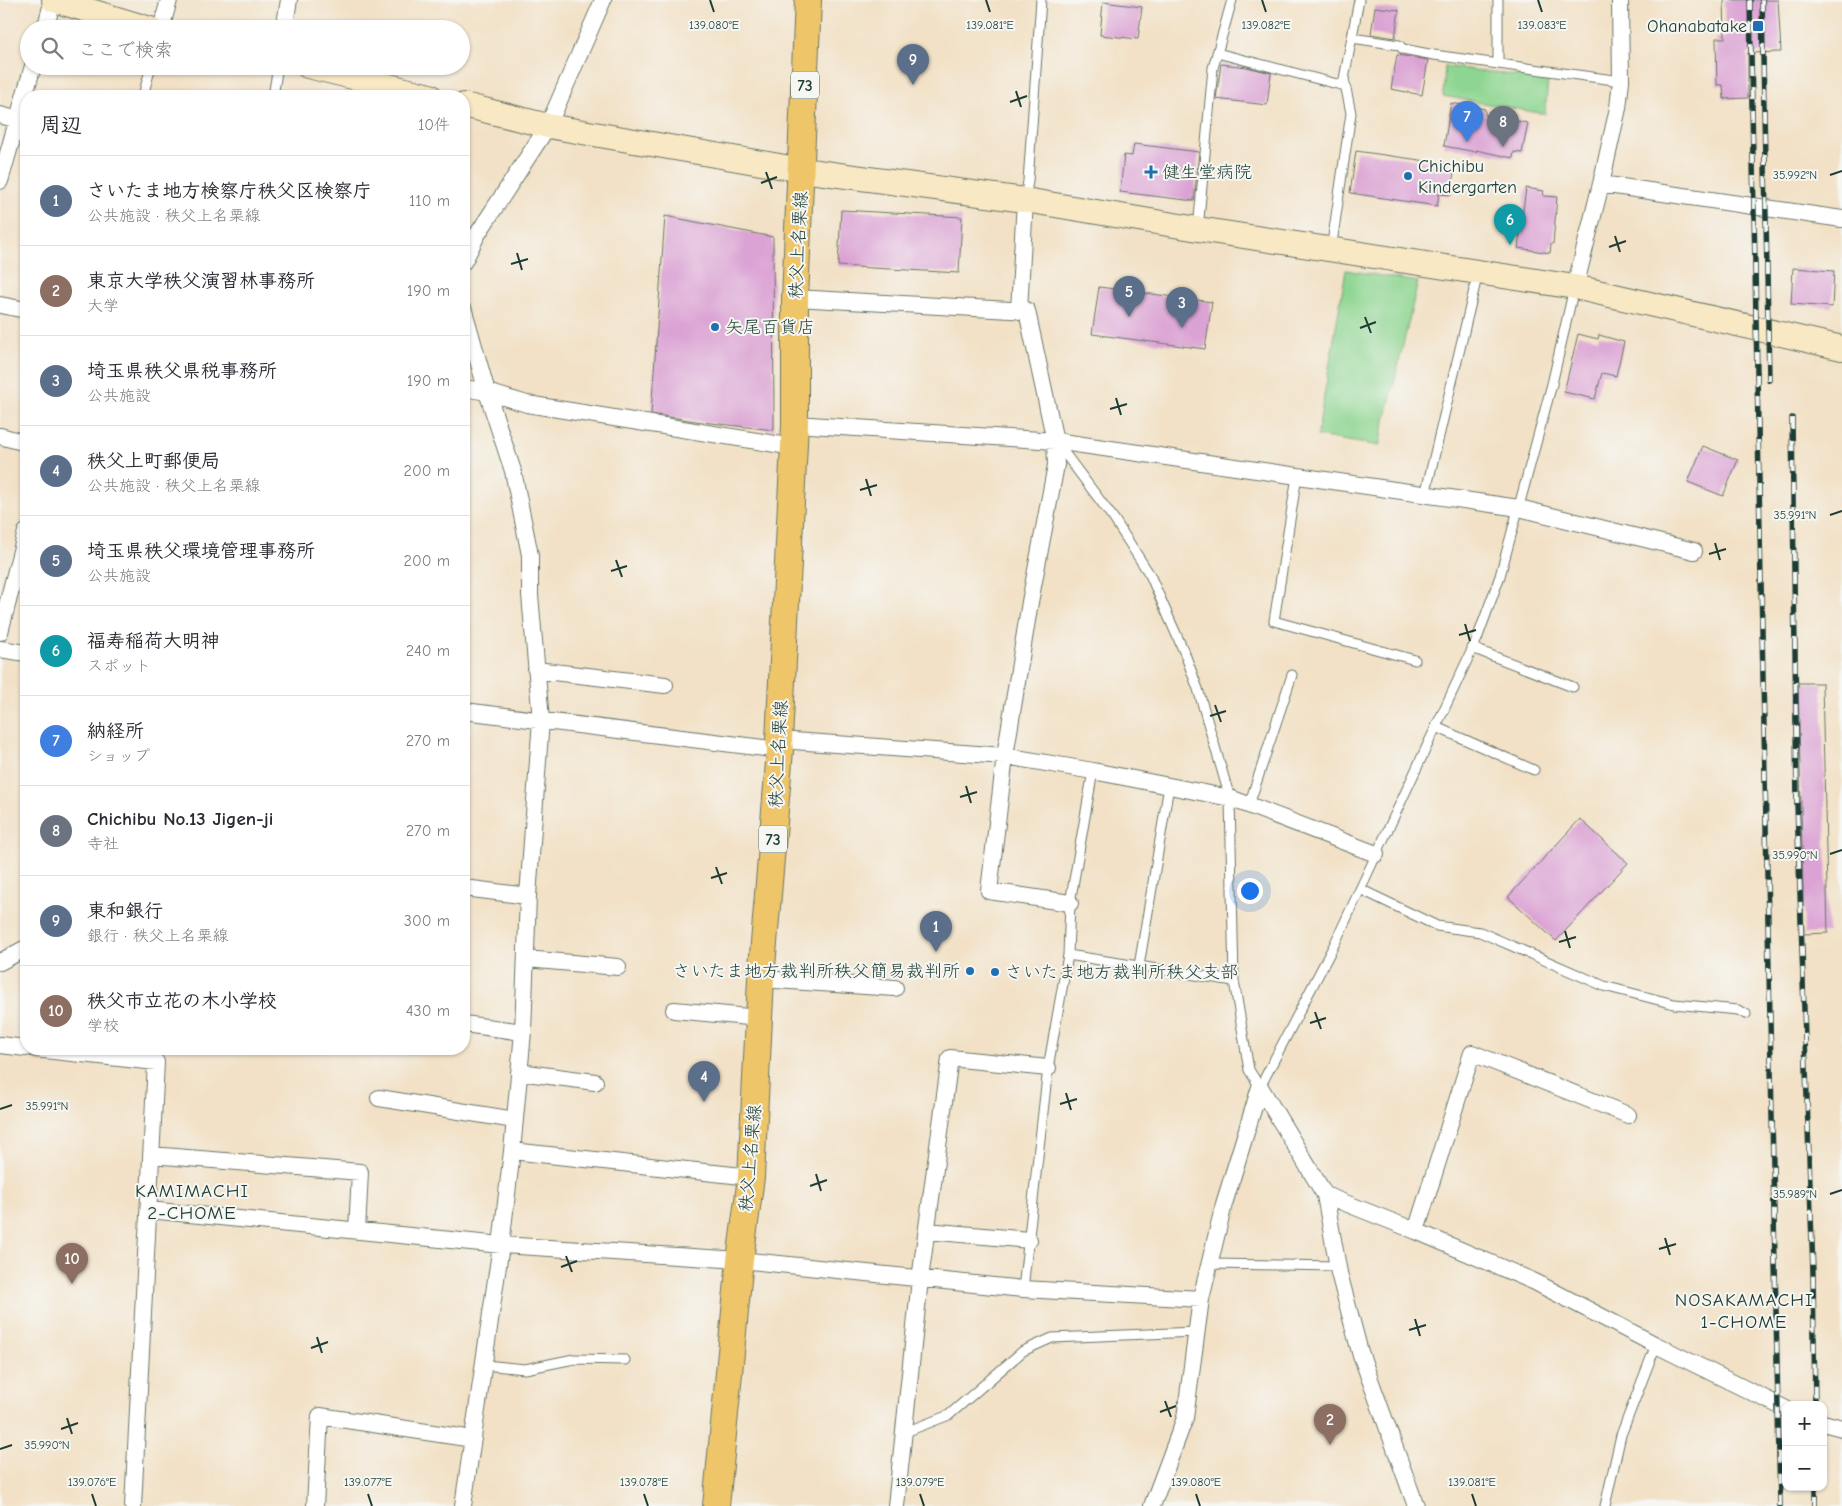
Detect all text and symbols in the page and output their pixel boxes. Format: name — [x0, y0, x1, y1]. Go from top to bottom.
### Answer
place label: Ohanabatake — [1647, 16, 1747, 37]
text: 139.080°E — [689, 18, 739, 32]
text: 139.081°E — [966, 18, 1014, 32]
text: 139.082°E — [1242, 18, 1291, 32]
text: 139.083°E — [1518, 18, 1566, 32]
marker: Ohanabatake — [1751, 19, 1765, 33]
search box — [20, 20, 470, 75]
icon: search — [38, 34, 66, 62]
text: ここで検索 — [78, 39, 173, 61]
pin: 9 — [897, 44, 929, 85]
road number: 73 — [791, 72, 819, 98]
pin: 7 — [1451, 101, 1483, 142]
pin: 8 — [1487, 106, 1519, 147]
text: 周辺 — [40, 113, 82, 137]
text: 10件 — [418, 116, 450, 134]
place label: Chichibu Kindergarten — [1418, 156, 1517, 198]
place label: 健生堂病院 — [1162, 162, 1252, 183]
marker: 健生堂病院 — [1144, 165, 1158, 179]
text: 35.992°N — [1773, 168, 1817, 182]
marker: Chichibu Kindergarten — [1402, 170, 1414, 182]
text: さいたま地方検察庁秩父区検察庁 — [87, 180, 372, 202]
street label: 秩父上名栗線 — [785, 191, 812, 300]
text: 1 — [53, 192, 59, 210]
text: 110 m — [409, 192, 450, 210]
pin: 6 — [1494, 204, 1526, 245]
text: 公共施設 · 秩父上名栗線 — [87, 207, 261, 225]
text: 東京大学秩父演習林事務所 — [87, 270, 315, 292]
pin: 5 — [1113, 276, 1145, 317]
text: 2 — [52, 282, 60, 300]
text: 190 m — [407, 282, 450, 300]
pin: 3 — [1166, 287, 1198, 328]
text: 大学 — [87, 297, 119, 315]
place label: 矢尾百貨店 — [725, 317, 815, 338]
marker: 矢尾百貨店 — [709, 321, 721, 333]
text: 埼玉県秩父県税事務所 — [87, 360, 277, 382]
text: 3 — [52, 372, 60, 390]
text: 190 m — [407, 372, 450, 390]
text: 公共施設 — [87, 387, 151, 405]
text: 秩父上町郵便局 — [87, 450, 220, 472]
text: 4 — [52, 462, 60, 480]
text: 200 m — [404, 462, 450, 480]
text: 公共施設 · 秩父上名栗線 — [87, 477, 261, 495]
text: 35.991°N — [1774, 508, 1816, 522]
text: 埼玉県秩父環境管理事務所 — [87, 540, 315, 562]
text: 5 — [52, 552, 60, 570]
text: 200 m — [404, 552, 450, 570]
text: 公共施設 — [87, 567, 151, 585]
text: 福寿稲荷大明神 — [87, 630, 220, 652]
text: 6 — [52, 642, 60, 660]
text: 240 m — [406, 642, 450, 660]
text: スポット — [87, 657, 151, 675]
street label: 秩父上名栗線 — [765, 700, 792, 809]
text: 納経所 — [87, 720, 144, 742]
text: 7 — [52, 732, 60, 750]
text: 270 m — [406, 732, 450, 750]
text: ショップ — [87, 747, 150, 765]
text: Chichibu No.13 Jigen-ji — [87, 808, 273, 830]
text: 8 — [52, 822, 60, 840]
text: 270 m — [406, 822, 450, 840]
road number: 73 — [759, 826, 787, 852]
text: 寺社 — [87, 835, 119, 853]
text: 35.990°N — [1772, 848, 1818, 862]
your location — [1237, 878, 1263, 904]
text: 東和銀行 — [87, 900, 163, 922]
pin: 1 — [920, 911, 952, 952]
text: 9 — [52, 912, 60, 930]
text: 300 m — [404, 912, 450, 930]
text: 銀行 · 秩父上名栗線 — [87, 927, 229, 945]
place label: さいたま地方裁判所秩父簡易裁判所 — [673, 961, 960, 982]
place label: さいたま地方裁判所秩父支部 — [1005, 962, 1238, 983]
marker: さいたま地方裁判所秩父簡易裁判所 — [964, 965, 976, 977]
marker: さいたま地方裁判所秩父支部 — [989, 966, 1001, 978]
text: 秩父市立花の木小学校 — [87, 990, 277, 1012]
text: 10 — [48, 1002, 64, 1020]
text: 430 m — [406, 1002, 450, 1020]
text: 学校 — [87, 1017, 119, 1035]
pin: 4 — [688, 1061, 720, 1102]
text: 35.991°N — [26, 1099, 68, 1113]
street label: 秩父上名栗線 — [735, 1103, 766, 1213]
district label: KAMIMACHI 2-CHOME — [135, 1180, 249, 1224]
text: 35.989°N — [1773, 1187, 1817, 1201]
pin: 10 — [56, 1243, 88, 1284]
district label: NOSAKAMACHI 1-CHOME — [1675, 1289, 1813, 1333]
map controls — [1782, 1401, 1827, 1491]
button: + — [1782, 1401, 1827, 1446]
pin: 2 — [1314, 1404, 1346, 1445]
text: 35.990°N — [24, 1438, 70, 1452]
button: − — [1782, 1446, 1827, 1491]
text: 139.076°E — [68, 1475, 116, 1489]
text: 139.077°E — [344, 1475, 392, 1489]
text: 139.078°E — [620, 1475, 668, 1489]
text: 139.079°E — [896, 1475, 944, 1489]
text: 139.080°E — [1171, 1475, 1221, 1489]
text: 139.081°E — [1448, 1475, 1496, 1489]

